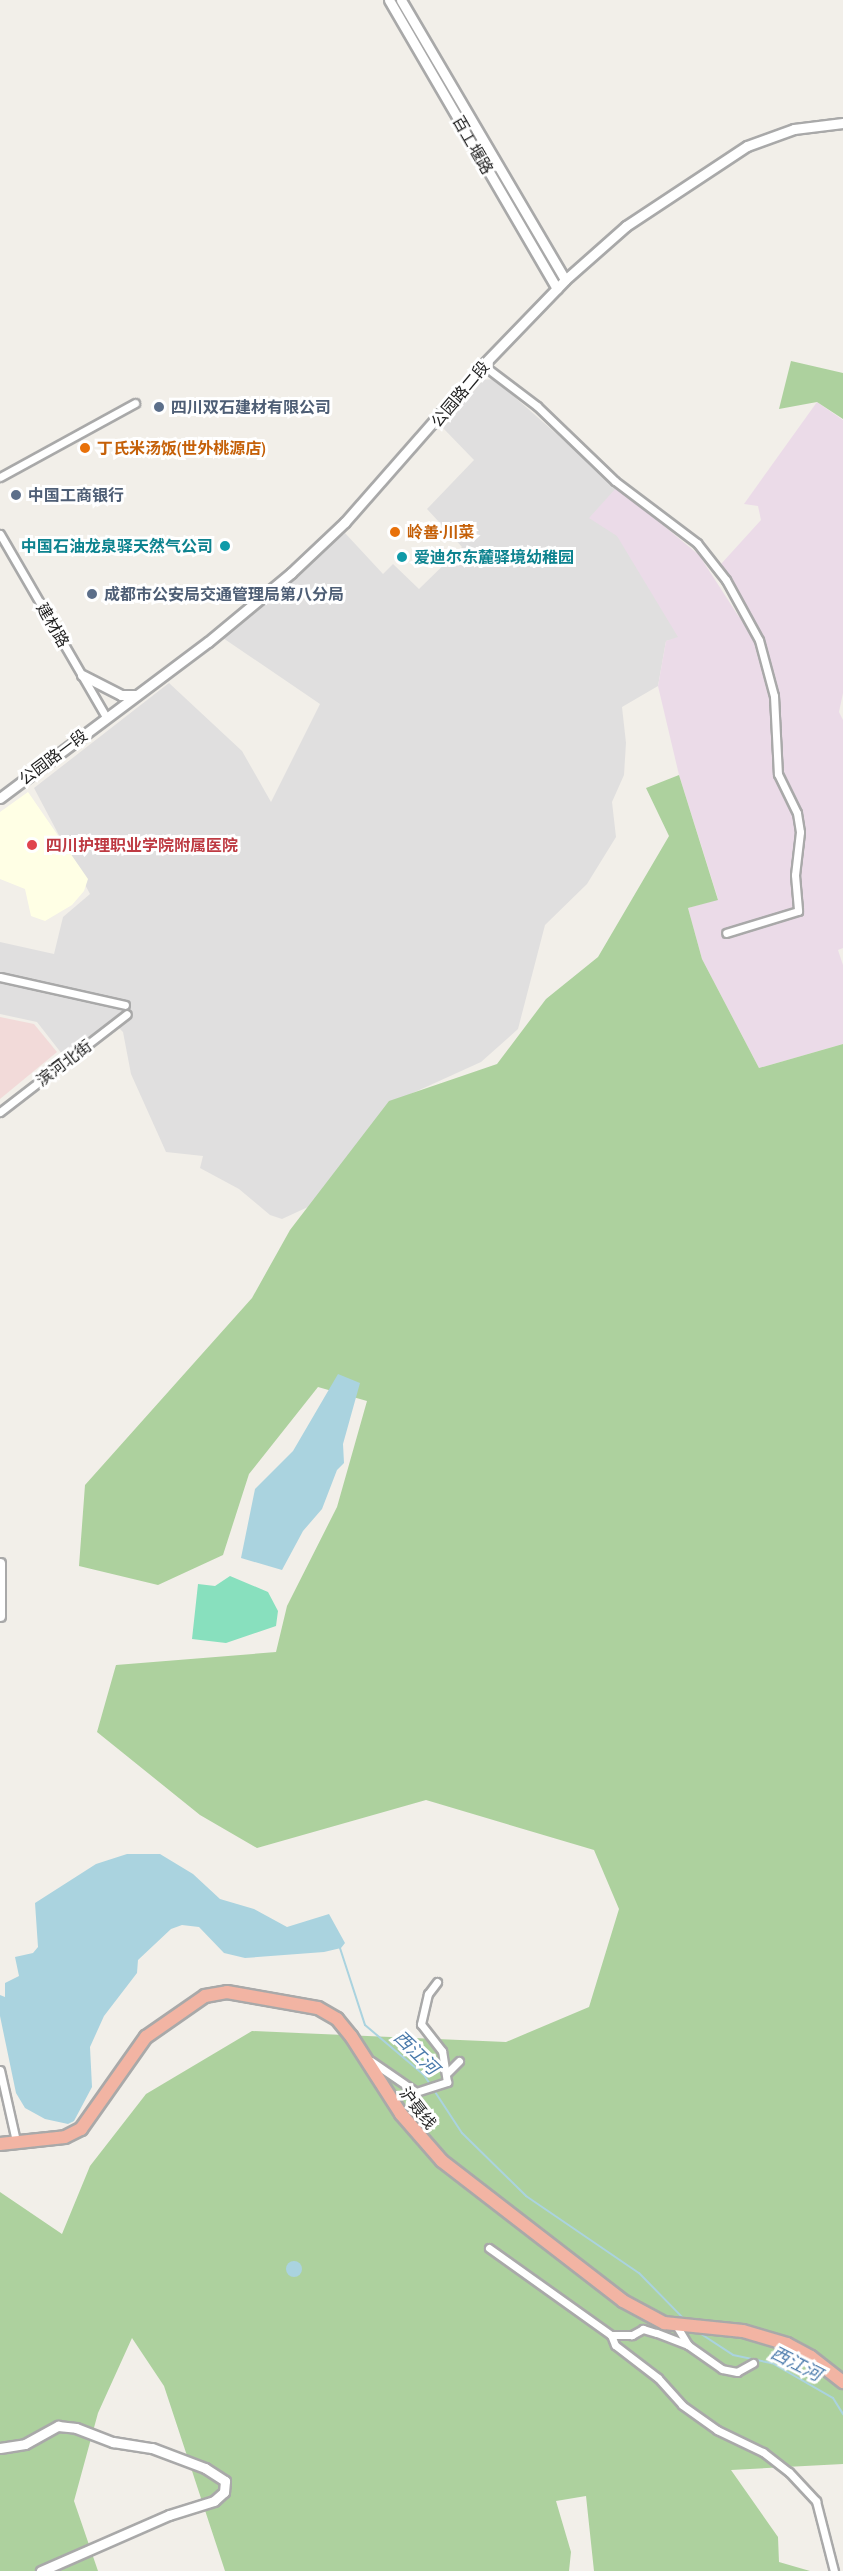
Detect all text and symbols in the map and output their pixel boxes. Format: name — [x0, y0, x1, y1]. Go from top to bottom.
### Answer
street label: 百工堰路 — [449, 112, 497, 178]
street label: 公园路二段 — [427, 357, 493, 431]
place label: 四川双石建材有限公司 — [171, 397, 331, 417]
marker: 四川双石建材有限公司 — [152, 400, 166, 414]
place label: 丁氏米汤饭(世外桃源店) — [97, 438, 266, 458]
marker: 丁氏米汤饭(世外桃源店) — [78, 441, 92, 455]
place label: 中国工商银行 — [28, 485, 124, 505]
marker: 中国工商银行 — [9, 488, 23, 502]
place label: 岭善·川菜 — [407, 522, 475, 542]
marker: 岭善·川菜 — [388, 525, 402, 539]
place label: 中国石油龙泉驿天然气公司 — [21, 536, 213, 556]
marker: 中国石油龙泉驿天然气公司 — [218, 539, 232, 553]
place label: 爱迪尔东麓驿境幼稚园 — [414, 547, 574, 567]
marker: 爱迪尔东麓驿境幼稚园 — [395, 550, 409, 564]
place label: 成都市公安局交通管理局第八分局 — [104, 584, 344, 604]
marker: 成都市公安局交通管理局第八分局 — [85, 587, 99, 601]
street label: 建材路 — [33, 599, 73, 651]
street label: 公园路一段 — [15, 725, 91, 789]
place label: 四川护理职业学院附属医院 — [46, 835, 238, 855]
marker: 四川护理职业学院附属医院 — [23, 836, 41, 854]
street label: 滨河北街 — [33, 1036, 95, 1090]
water label: 西江河 — [389, 2026, 443, 2080]
street label: 沪聂线 — [396, 2083, 440, 2133]
water label: 西江河 — [767, 2342, 825, 2386]

